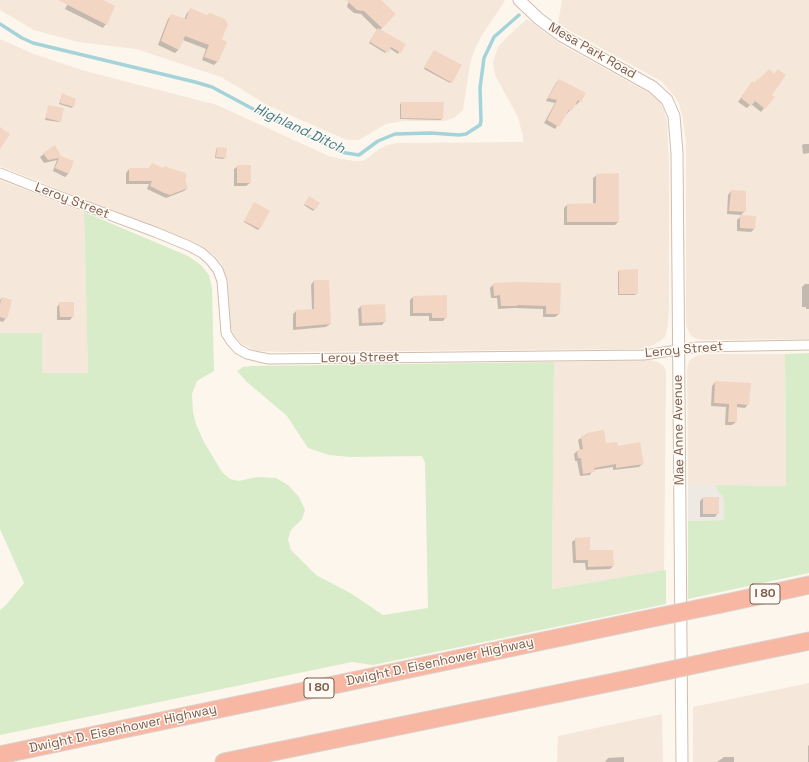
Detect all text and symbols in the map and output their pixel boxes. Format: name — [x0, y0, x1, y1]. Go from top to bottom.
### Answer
street label: Mesa Park Road — [545, 20, 639, 82]
water label: Highland Ditch — [251, 101, 347, 157]
street label: Leroy Street — [33, 180, 111, 222]
street label: Leroy Street — [644, 339, 724, 361]
street label: Leroy Street — [321, 350, 399, 366]
street label: Mae Anne Avenue — [670, 375, 688, 485]
road number: I 80 — [750, 584, 780, 604]
street label: Dwight D. Eisenhower Highway — [345, 634, 535, 690]
road number: I 80 — [304, 678, 334, 698]
street label: Dwight D. Eisenhower Highway — [28, 701, 218, 757]

